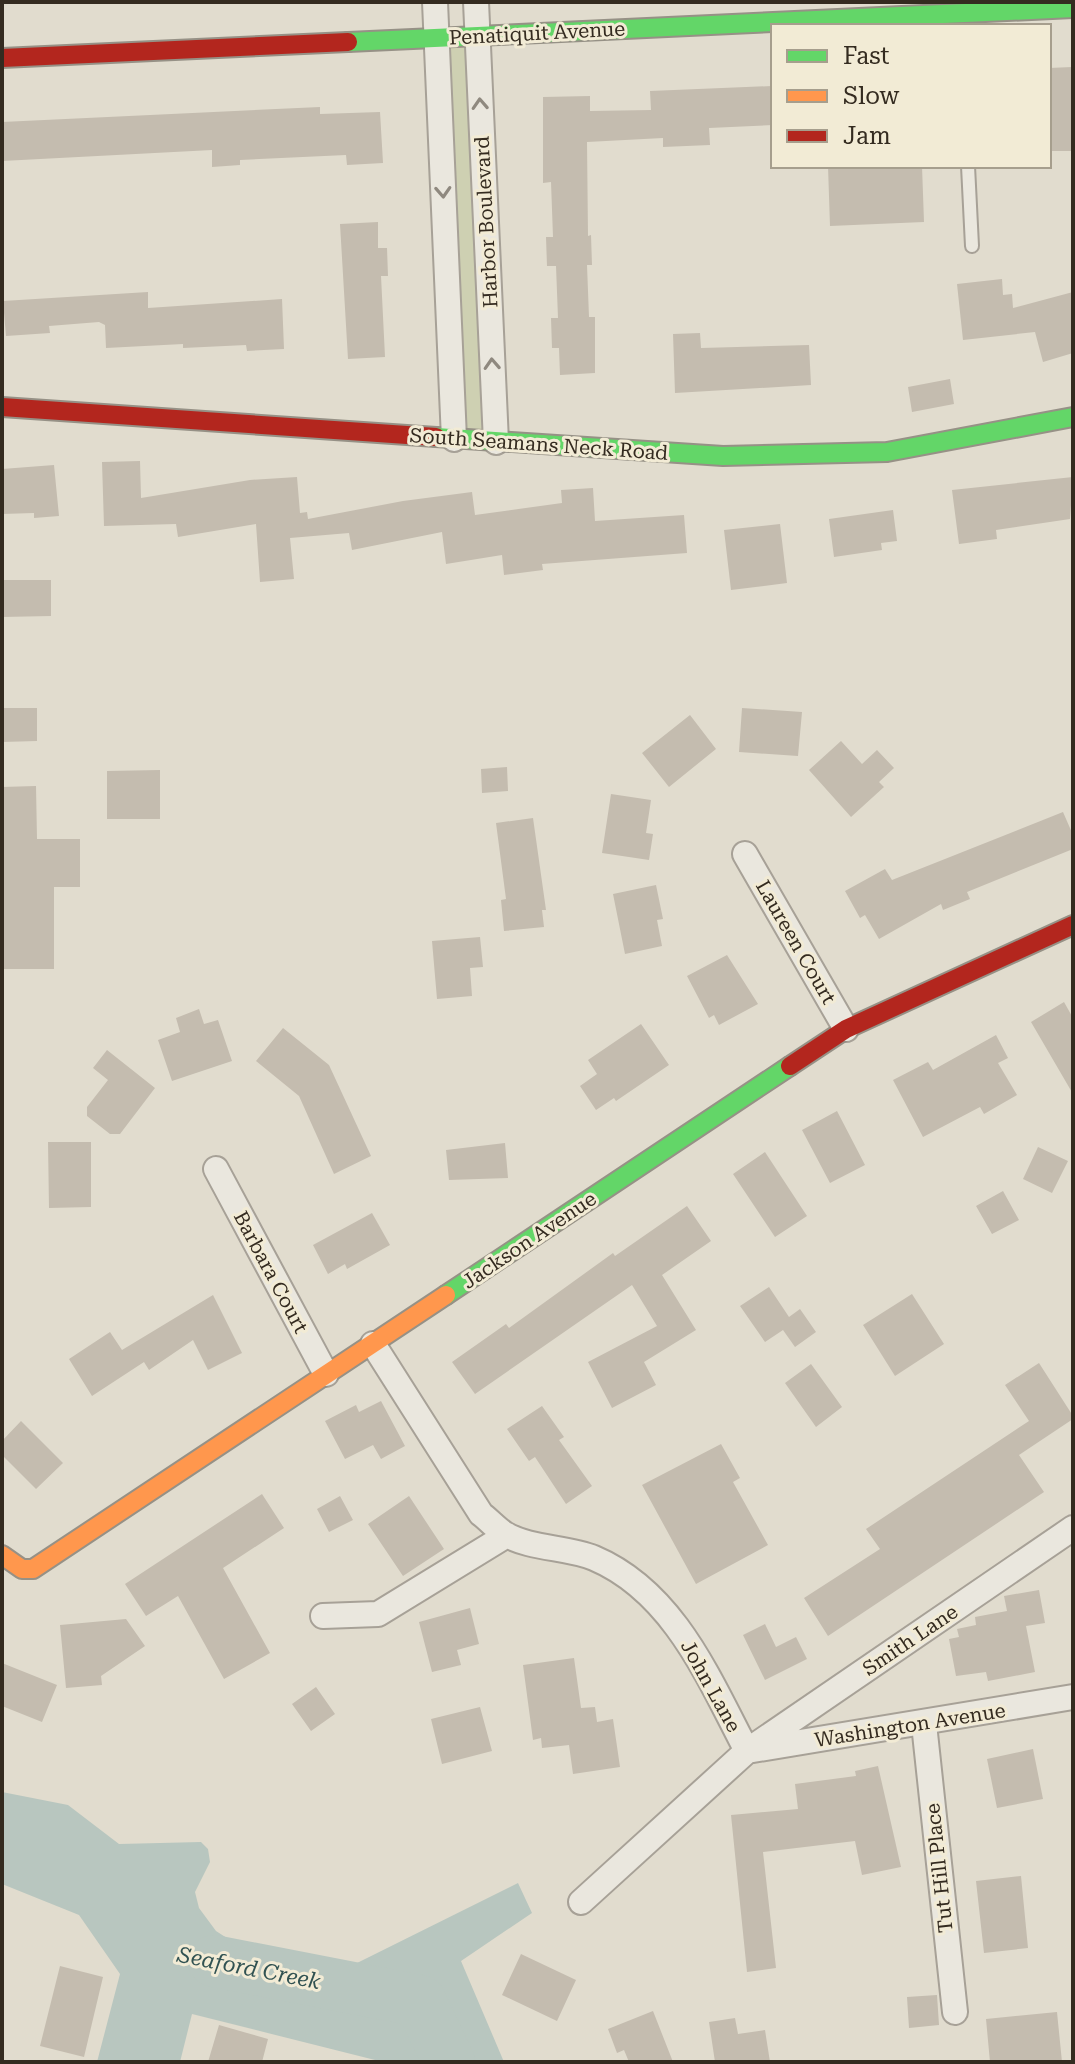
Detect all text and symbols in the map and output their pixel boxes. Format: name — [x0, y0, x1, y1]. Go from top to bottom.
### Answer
street label: Penatiquit Avenue — [448, 16, 626, 50]
legend — [771, 24, 1051, 168]
text: Fast — [843, 42, 890, 70]
text: Slow — [843, 82, 900, 110]
one-way arrow — [472, 97, 489, 110]
text: Jam — [843, 122, 891, 150]
street label: Harbor Boulevard — [470, 135, 502, 309]
one-way arrow — [435, 186, 452, 199]
one-way arrow — [484, 357, 501, 370]
street label: South Seamans Neck Road — [409, 423, 669, 465]
street label: Laureen Court — [751, 876, 841, 1009]
street label: Jackson Avenue — [457, 1186, 601, 1294]
street label: Barbara Court — [229, 1207, 314, 1338]
street label: Smith Lane — [858, 1599, 962, 1681]
street label: John Lane — [676, 1636, 746, 1736]
street label: Washington Avenue — [813, 1698, 1007, 1752]
street label: Tut Hill Place — [920, 1802, 958, 1934]
water label: Seaford Creek — [174, 1942, 323, 1994]

